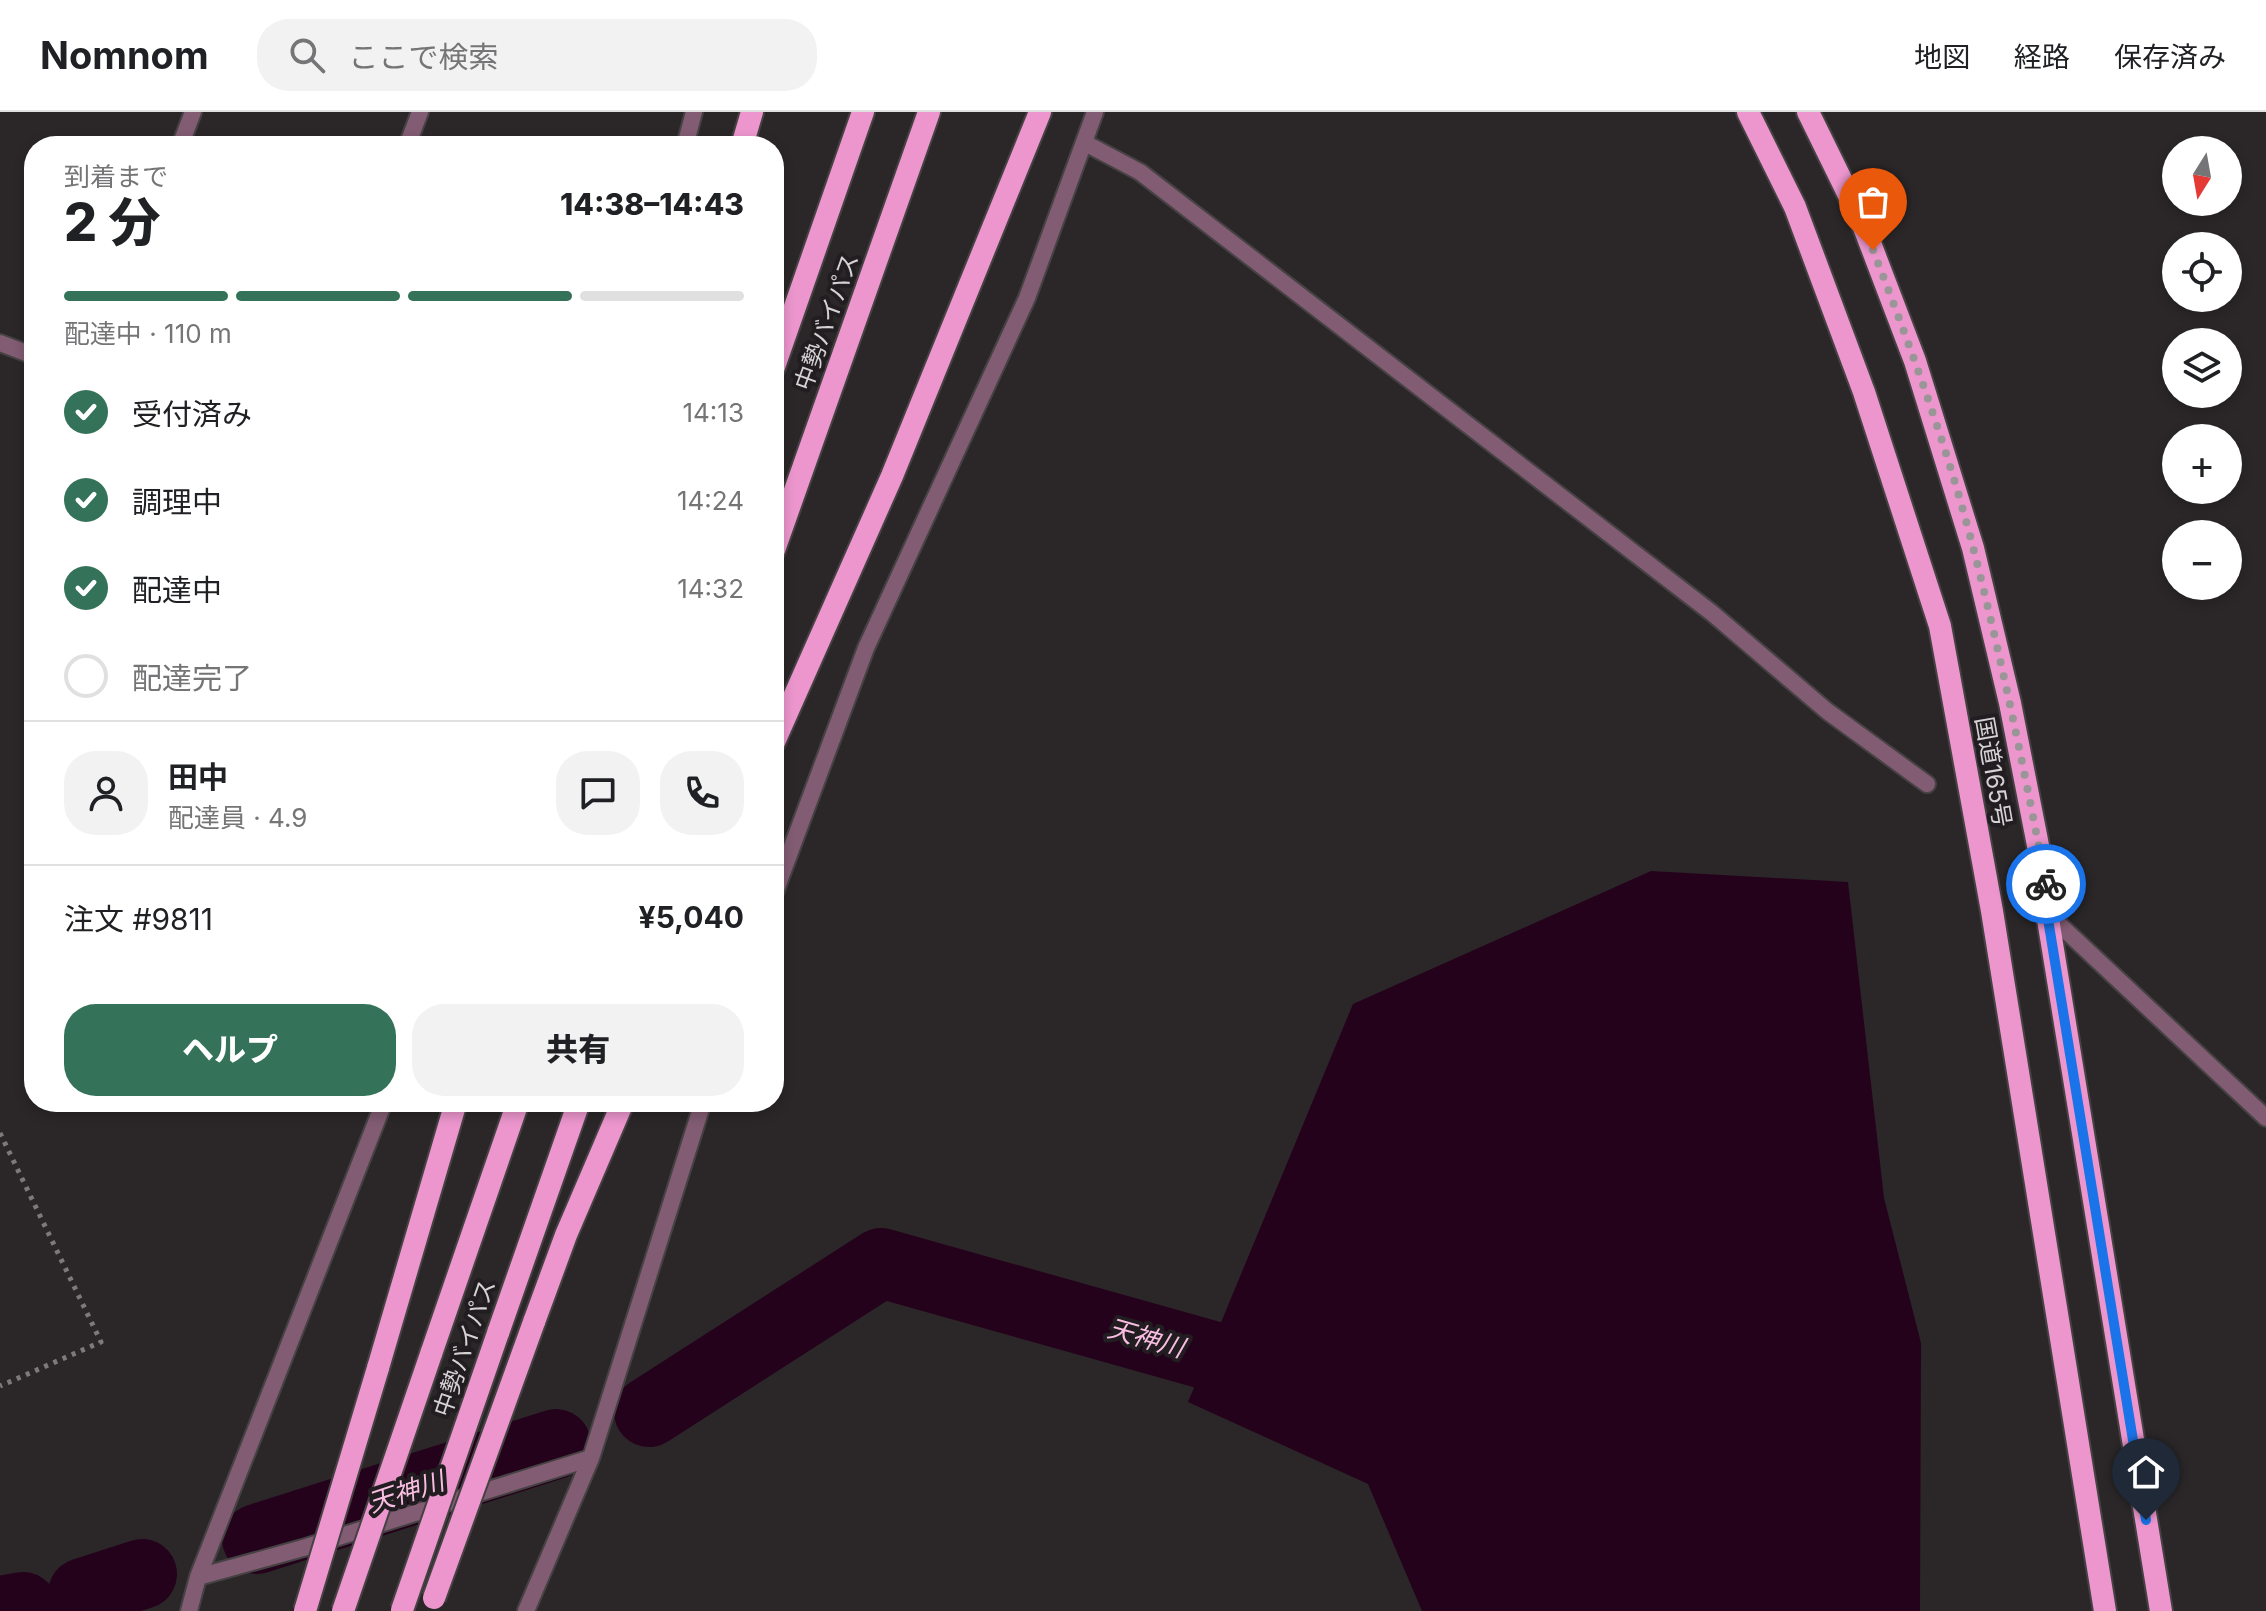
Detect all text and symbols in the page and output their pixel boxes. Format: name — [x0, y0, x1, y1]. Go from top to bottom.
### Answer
search box — [257, 19, 817, 91]
text: Nomnom — [40, 32, 209, 78]
icon: search — [285, 33, 329, 77]
text: ここで検索 — [349, 39, 499, 75]
text: 地図 — [1914, 40, 1970, 74]
text: 経路 — [2014, 40, 2070, 74]
text: 保存済み — [2114, 40, 2226, 74]
north arrow — [2162, 136, 2242, 216]
map controls — [2162, 136, 2242, 600]
text: 到着まで — [64, 161, 168, 192]
pin — [1839, 168, 1907, 250]
icon: bag — [1851, 180, 1895, 224]
text: 14:38–14:43 — [560, 186, 744, 222]
text: 2 分 — [64, 191, 161, 254]
button: locate — [2162, 232, 2242, 312]
street label: 中勢バイパス — [788, 249, 865, 394]
text: 配達中 · 110 m — [64, 318, 232, 349]
button: layers — [2162, 328, 2242, 408]
icon: check — [64, 390, 108, 434]
text: 受付済み — [132, 396, 252, 432]
text: 14:13 — [683, 397, 744, 428]
button: + — [2162, 424, 2242, 504]
icon: check — [64, 478, 108, 522]
text: 調理中 — [132, 484, 222, 520]
text: 14:24 — [677, 485, 744, 516]
button: − — [2162, 520, 2242, 600]
icon: check — [64, 566, 108, 610]
text: 配達中 — [132, 572, 222, 608]
text: 14:32 — [677, 573, 744, 604]
text: 配達完了 — [132, 660, 252, 696]
street label: 国道165号 — [1970, 715, 2017, 829]
button: person — [64, 751, 148, 835]
button: chat — [556, 751, 640, 835]
button: phone — [660, 751, 744, 835]
text: 田中 — [168, 759, 228, 795]
text: 配達員 · 4.9 — [168, 802, 307, 833]
courier — [2006, 844, 2086, 924]
icon: bike — [2024, 862, 2068, 906]
text: ¥5,040 — [639, 899, 744, 935]
text: 注文 #9811 — [64, 901, 213, 937]
button: ヘルプ — [64, 1004, 396, 1096]
button: 共有 — [412, 1004, 744, 1096]
street label: 中勢バイパス — [427, 1275, 502, 1420]
water label: 天神川 — [1104, 1312, 1191, 1364]
pin — [2112, 1438, 2180, 1520]
icon: home — [2124, 1450, 2168, 1494]
water label: 天神川 — [364, 1464, 451, 1518]

